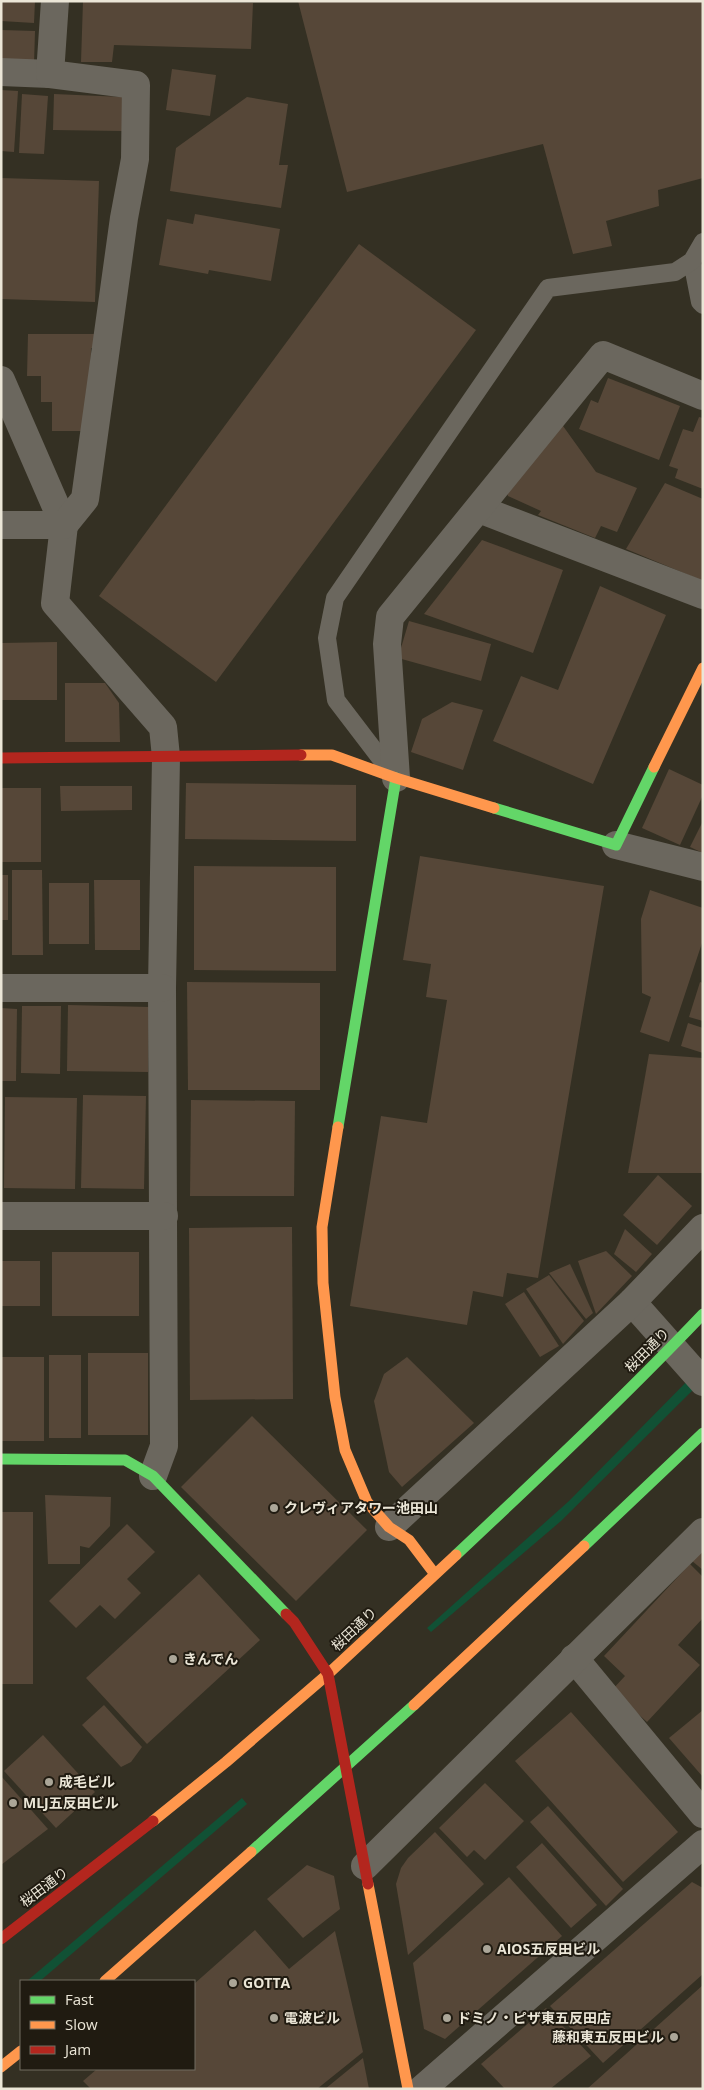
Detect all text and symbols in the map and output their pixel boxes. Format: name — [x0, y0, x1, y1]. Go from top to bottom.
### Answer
street label: 桜田通り — [620, 1323, 673, 1376]
place label: クレヴィアタワー池田山 — [284, 1498, 438, 1517]
marker: クレヴィアタワー池田山 — [268, 1502, 280, 1514]
street label: 桜田通り — [327, 1603, 381, 1655]
place label: きんでん — [183, 1649, 238, 1668]
marker: きんでん — [167, 1653, 179, 1665]
place label: 成毛ビル — [59, 1772, 115, 1791]
marker: 成毛ビル — [43, 1776, 55, 1788]
place label: MLJ五反田ビル — [23, 1793, 119, 1812]
marker: MLJ五反田ビル — [7, 1797, 19, 1809]
street label: 桜田通り — [16, 1862, 72, 1911]
place label: AIOS五反田ビル — [497, 1939, 600, 1958]
marker: AIOS五反田ビル — [481, 1943, 493, 1955]
place label: GOTTA — [243, 1973, 290, 1992]
marker: GOTTA — [227, 1977, 239, 1989]
legend — [20, 1980, 195, 2070]
text: Fast — [65, 1989, 94, 2009]
place label: 電波ビル — [284, 2008, 340, 2027]
place label: ドミノ・ピザ東五反田店 — [457, 2008, 611, 2027]
marker: 電波ビル — [268, 2012, 280, 2024]
marker: ドミノ・ピザ東五反田店 — [441, 2012, 453, 2024]
text: Slow — [65, 2014, 98, 2034]
place label: 藤和東五反田ビル — [552, 2027, 664, 2046]
marker: 藤和東五反田ビル — [668, 2031, 680, 2043]
text: Jam — [63, 2039, 91, 2059]

